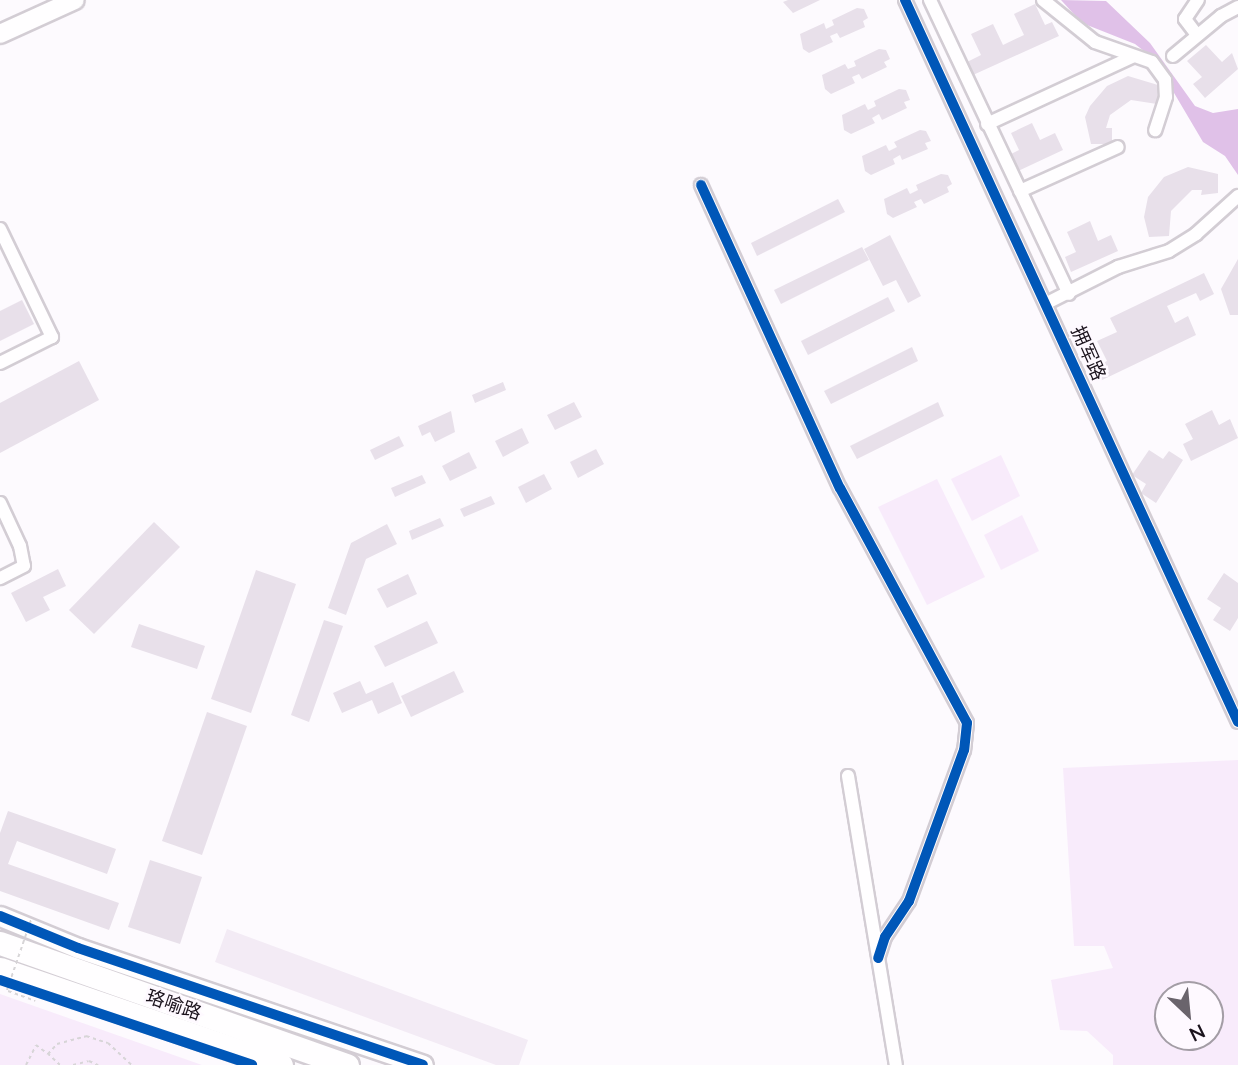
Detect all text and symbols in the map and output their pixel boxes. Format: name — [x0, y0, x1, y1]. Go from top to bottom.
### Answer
street label: 拥军路 — [1067, 322, 1111, 384]
north arrow — [1154, 981, 1224, 1051]
street label: 珞喻路 — [143, 984, 205, 1024]
text: N — [1186, 1020, 1209, 1047]

